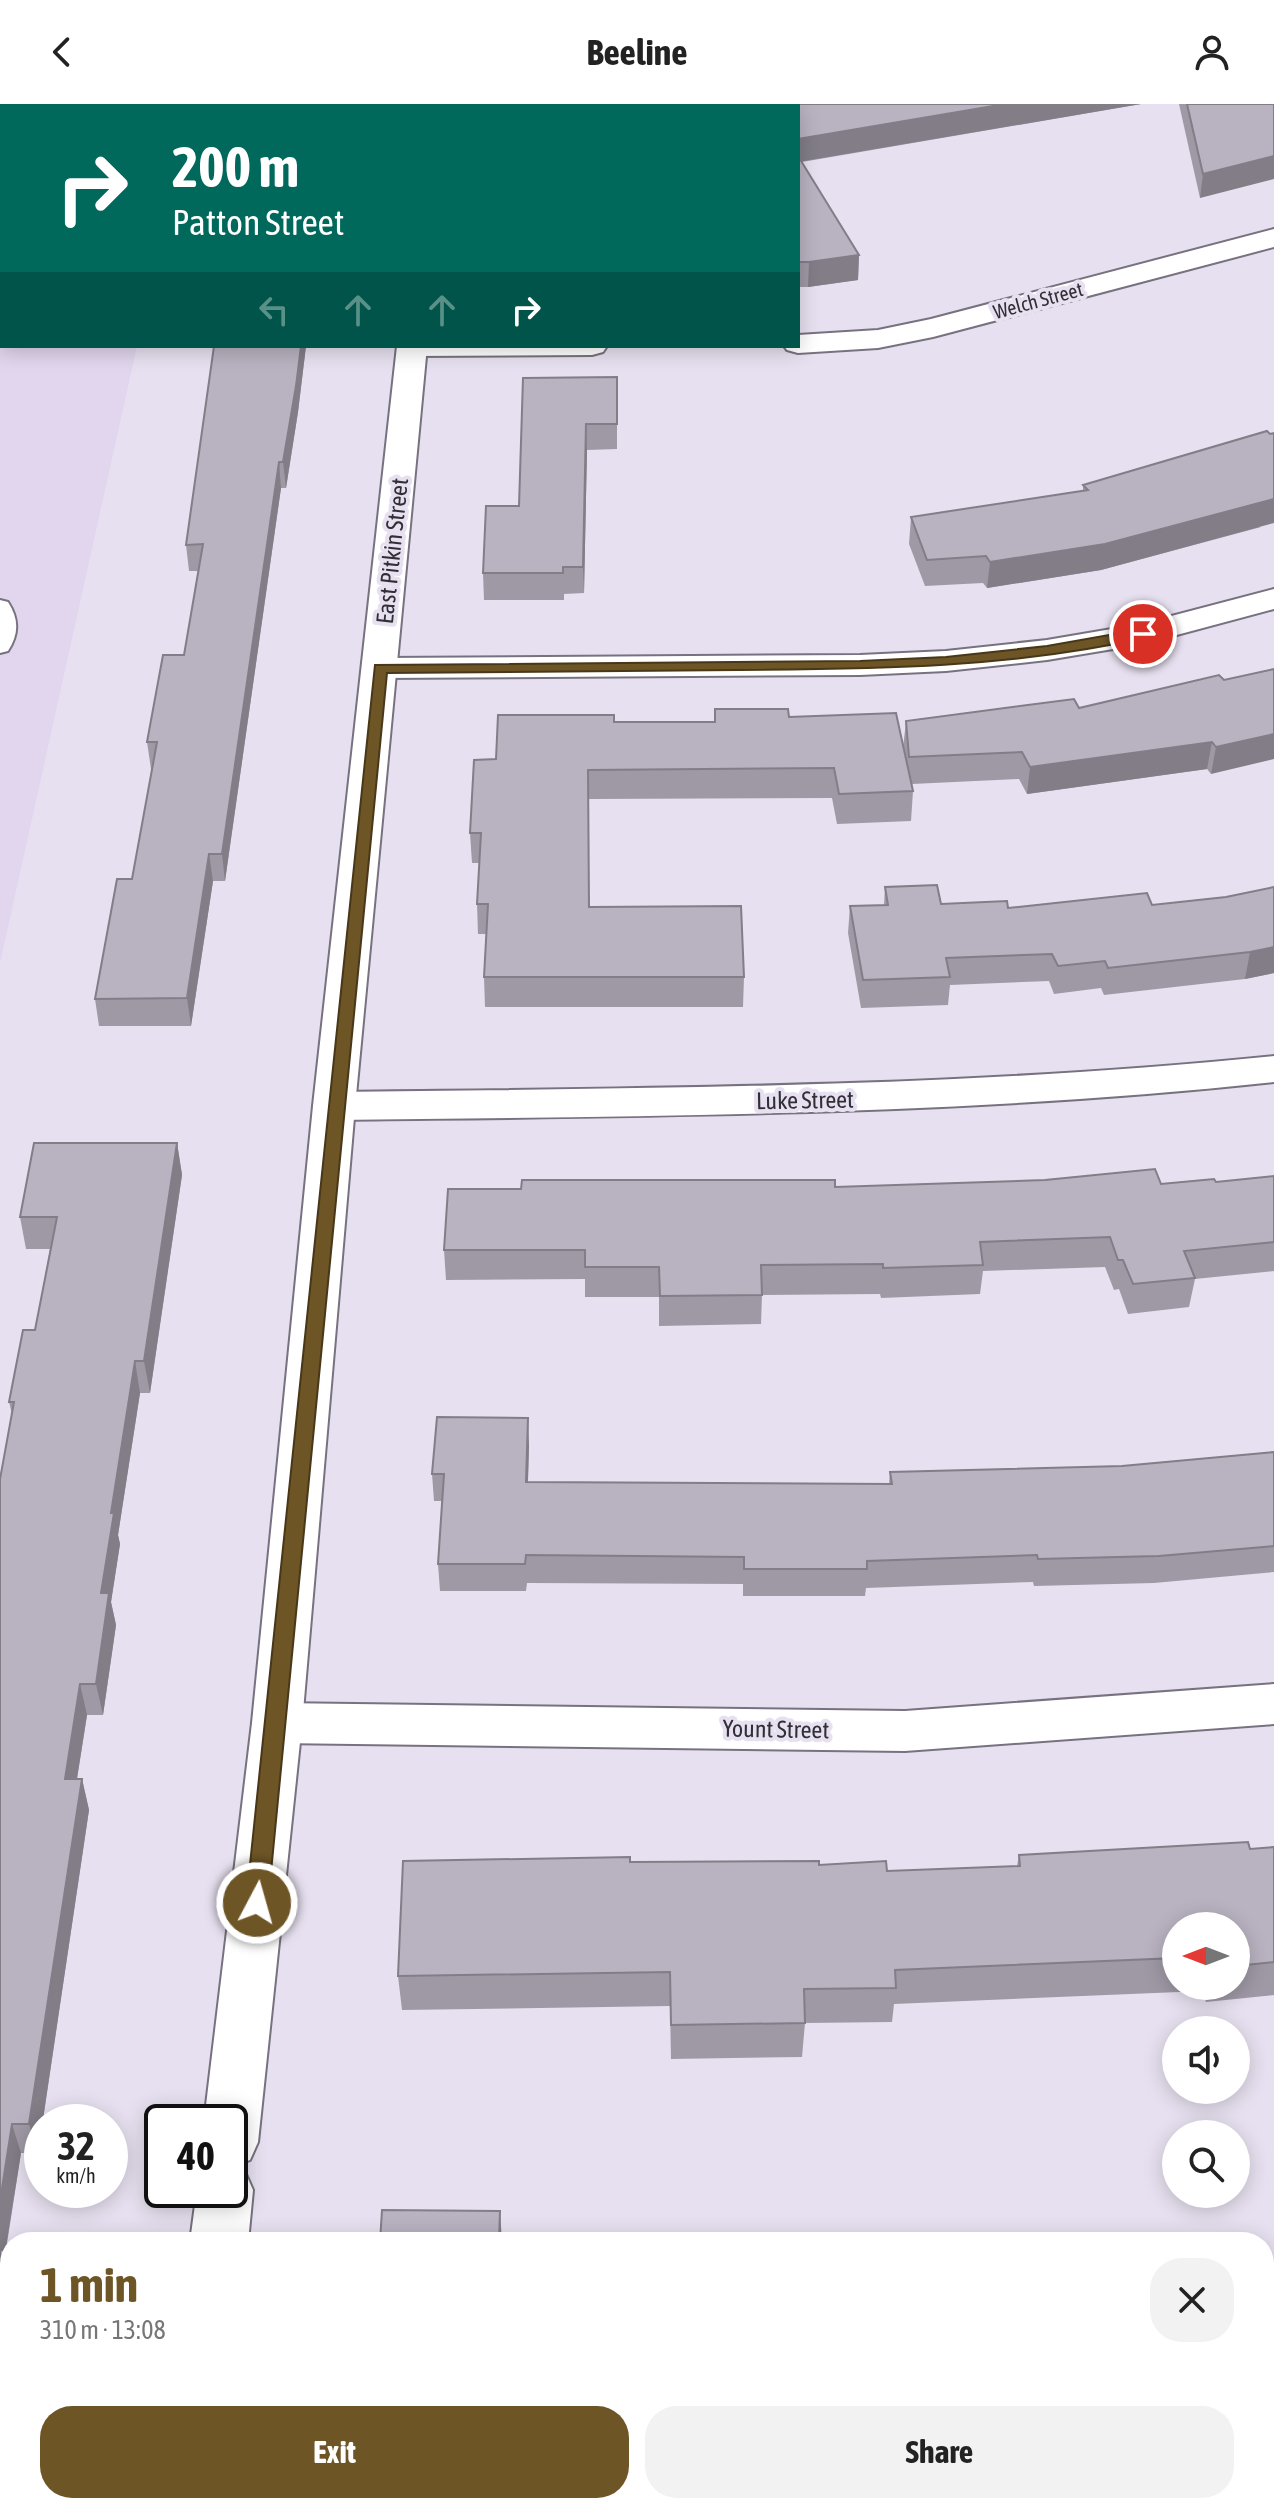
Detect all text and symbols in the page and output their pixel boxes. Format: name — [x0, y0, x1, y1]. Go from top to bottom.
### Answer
icon: back — [40, 30, 84, 74]
icon: person — [1190, 30, 1234, 74]
text: Beeline — [586, 31, 688, 73]
text: 200 m — [172, 135, 299, 199]
icon: right — [40, 136, 144, 240]
text: Patton Street — [172, 201, 344, 243]
street label: Welch Street — [991, 277, 1086, 323]
icon: left — [252, 288, 296, 332]
icon: ahead — [336, 288, 380, 332]
icon: ahead — [420, 288, 464, 332]
icon: right — [504, 288, 548, 332]
street label: East Pitkin Street — [371, 477, 413, 625]
pin — [1109, 600, 1177, 668]
icon: arrive — [1121, 612, 1165, 656]
street label: Luke Street — [756, 1086, 854, 1114]
street label: Yount Street — [722, 1715, 830, 1743]
position arrow — [215, 1861, 299, 1945]
north arrow — [1162, 1912, 1250, 2000]
map controls — [1162, 1912, 1250, 2208]
button: sound — [1162, 2016, 1250, 2104]
speed limit sign: 40 — [144, 2104, 248, 2208]
button: search — [1162, 2120, 1250, 2208]
text: 32 — [57, 2123, 95, 2168]
text: km/h — [56, 2164, 96, 2187]
text: 1 min — [40, 2257, 138, 2312]
button: close — [1150, 2258, 1234, 2342]
text: 310 m · 13:08 — [40, 2315, 166, 2345]
button: Exit — [40, 2406, 629, 2498]
button: Share — [645, 2406, 1234, 2498]

